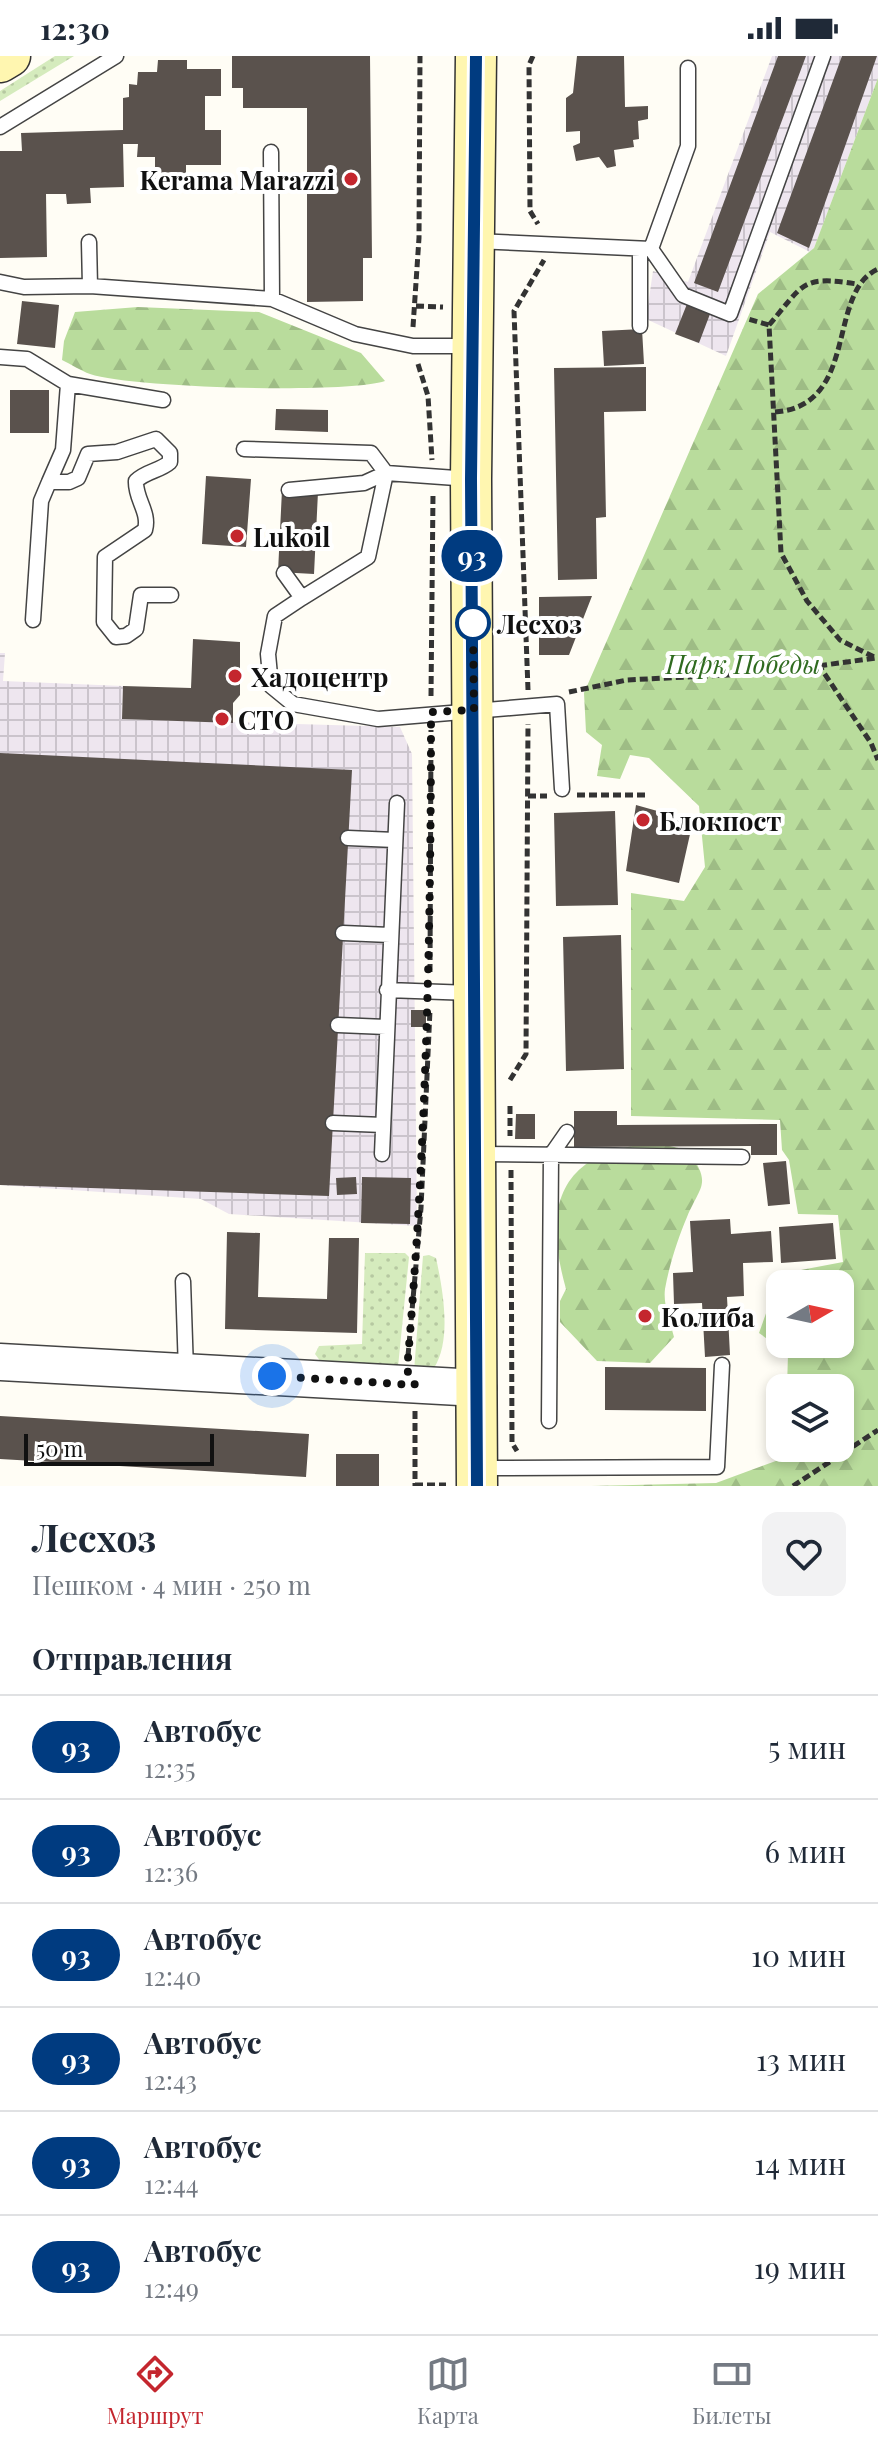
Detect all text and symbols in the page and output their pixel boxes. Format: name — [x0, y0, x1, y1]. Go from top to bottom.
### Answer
text: 12:30 — [40, 8, 110, 48]
place label: Kerama Marazzi — [140, 162, 335, 197]
marker: Kerama Marazzi — [342, 170, 360, 188]
place label: Lukoil — [253, 519, 330, 554]
marker: Lukoil — [228, 527, 246, 545]
line badge: 93 — [436, 530, 508, 582]
text: 93 — [457, 537, 487, 574]
marker: Лесхоз — [456, 606, 490, 640]
place label: Лесхоз — [496, 606, 582, 641]
park label: Парк Победы — [665, 646, 820, 681]
place label: Хадоцентр — [251, 659, 388, 694]
marker: Хадоцентр — [226, 667, 244, 685]
place label: СТО — [238, 702, 294, 737]
marker: СТО — [213, 710, 231, 728]
place label: Блокпост — [659, 803, 782, 838]
marker: Блокпост — [634, 811, 652, 829]
north arrow — [766, 1270, 854, 1358]
map controls — [766, 1270, 854, 1462]
place label: Колиба — [661, 1299, 755, 1334]
marker: Колиба — [636, 1307, 654, 1325]
your location — [252, 1356, 292, 1396]
button: layers — [766, 1374, 854, 1462]
scale bar — [24, 1430, 214, 1466]
text: 50 m — [36, 1433, 83, 1463]
text: Лесхоз — [32, 1511, 156, 1562]
button: heart — [762, 1512, 846, 1596]
text: Пешком · 4 мин · 250 m — [32, 1567, 311, 1602]
text: Отправления — [32, 1638, 232, 1678]
text: Автобус — [144, 1710, 262, 1750]
text: 5 мин — [768, 1727, 846, 1767]
text: 93 — [61, 1728, 91, 1765]
text: 12:35 — [144, 1750, 196, 1785]
text: Автобус — [144, 1814, 262, 1854]
text: 6 мин — [765, 1831, 846, 1871]
text: 93 — [61, 1832, 91, 1869]
text: 12:36 — [144, 1854, 198, 1889]
text: Автобус — [144, 1918, 262, 1958]
text: 10 мин — [751, 1935, 846, 1975]
text: 93 — [61, 1936, 91, 1973]
text: 12:40 — [144, 1958, 201, 1993]
text: Автобус — [144, 2022, 262, 2062]
text: 13 мин — [756, 2039, 846, 2079]
text: 93 — [61, 2040, 91, 2077]
text: 12:43 — [144, 2062, 197, 2097]
text: Автобус — [144, 2126, 262, 2166]
text: 14 мин — [754, 2143, 846, 2183]
text: 93 — [61, 2144, 91, 2181]
text: 12:44 — [144, 2166, 199, 2201]
text: Автобус — [144, 2230, 262, 2270]
text: 19 мин — [754, 2247, 846, 2287]
text: 93 — [61, 2248, 91, 2285]
text: 12:49 — [144, 2270, 199, 2305]
tab: Маршрут — [107, 2352, 204, 2430]
tab: Карта — [417, 2352, 479, 2430]
tab: Билеты — [692, 2352, 771, 2430]

